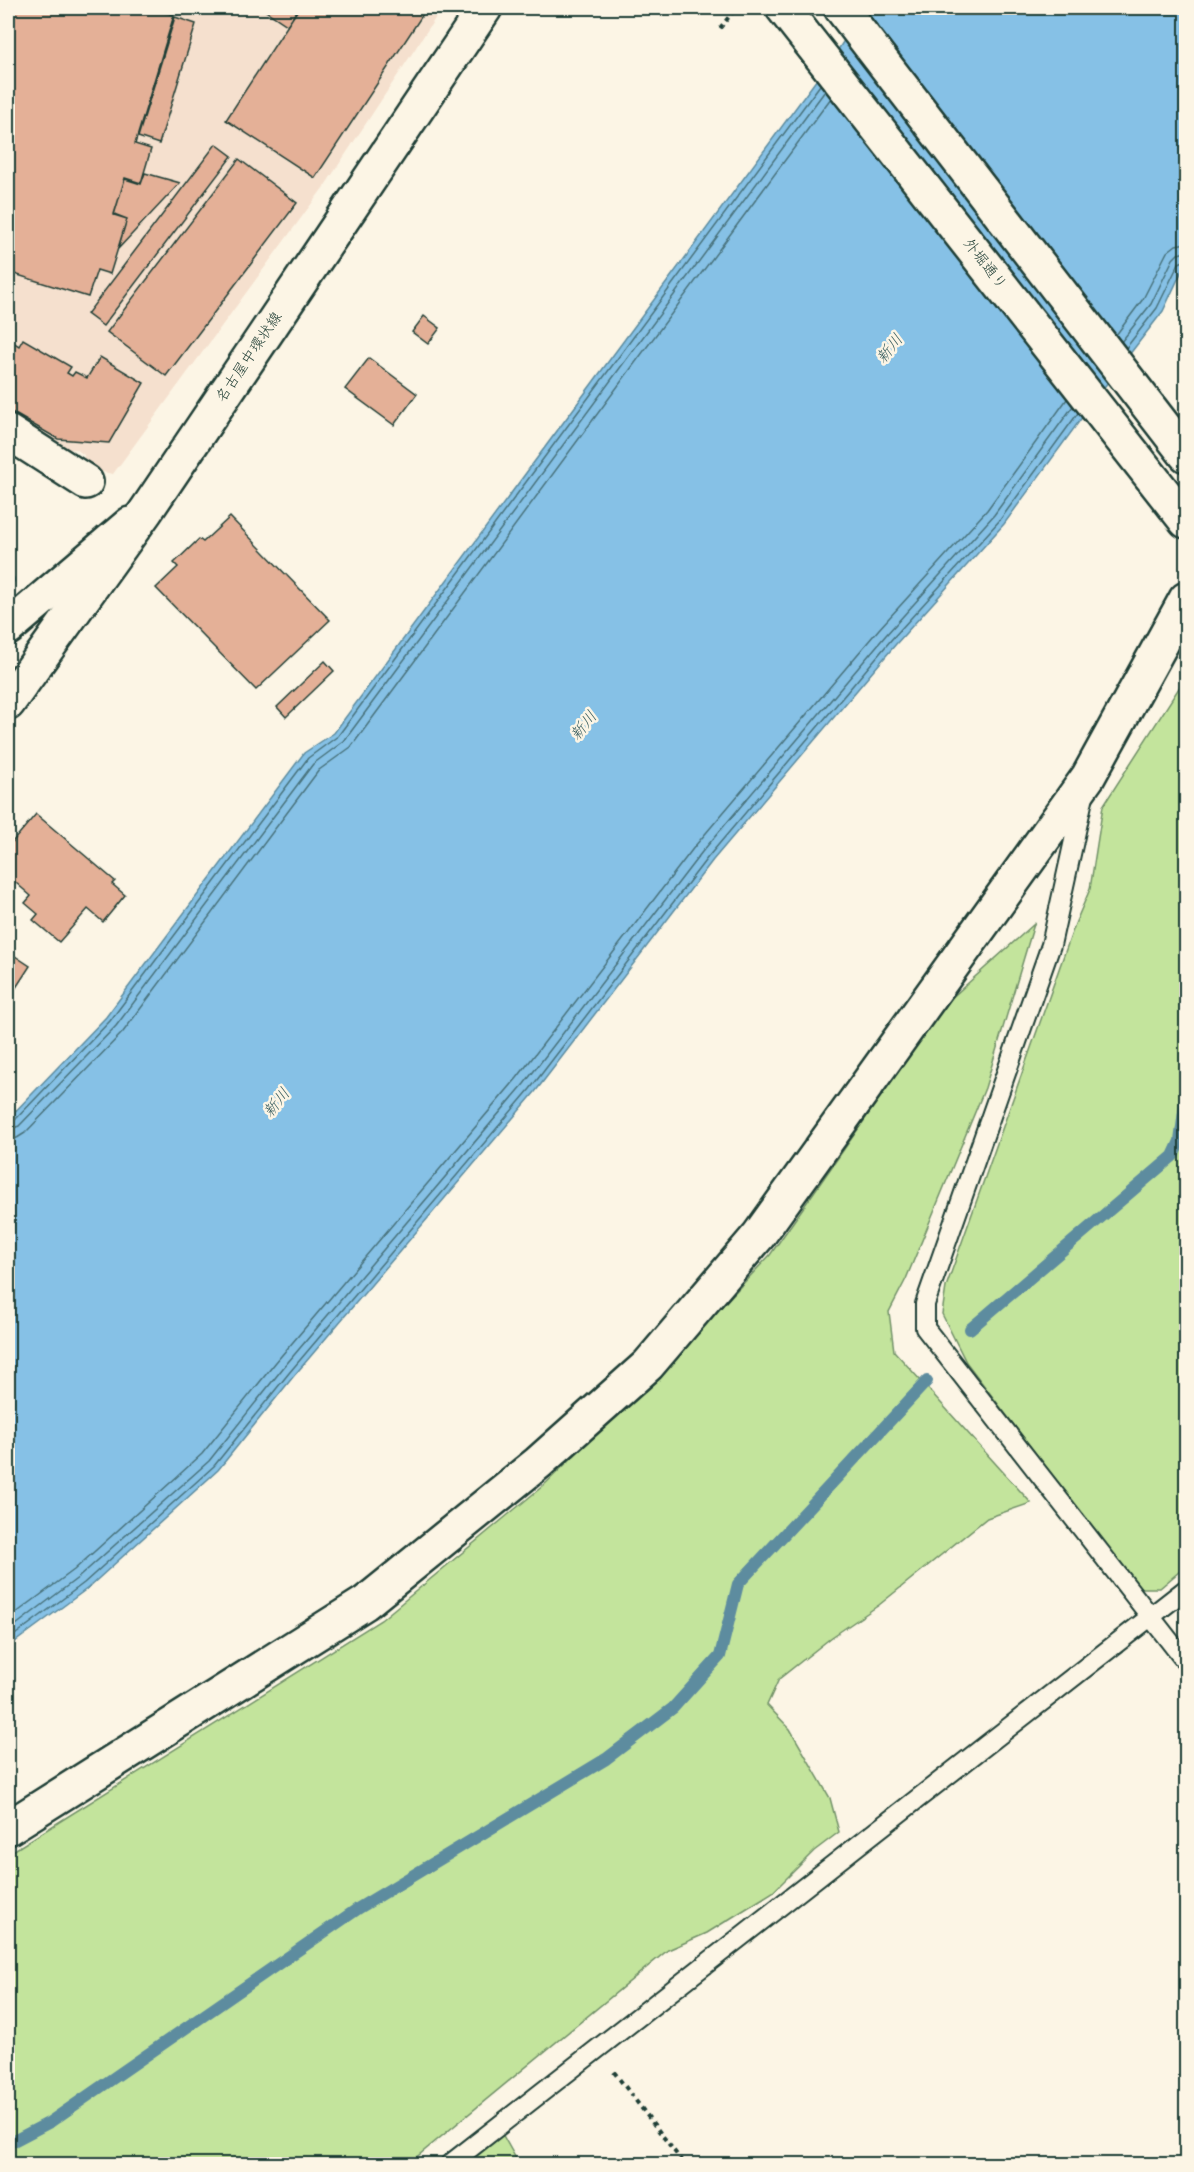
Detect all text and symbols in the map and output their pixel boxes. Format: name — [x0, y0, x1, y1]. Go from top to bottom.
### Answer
street label: 外堀通り — [959, 235, 1011, 293]
street label: 名古屋中環状線 — [212, 308, 286, 406]
water label: 新川 — [873, 331, 907, 367]
water label: 新川 — [567, 708, 601, 744]
water label: 新川 — [260, 1085, 294, 1121]

